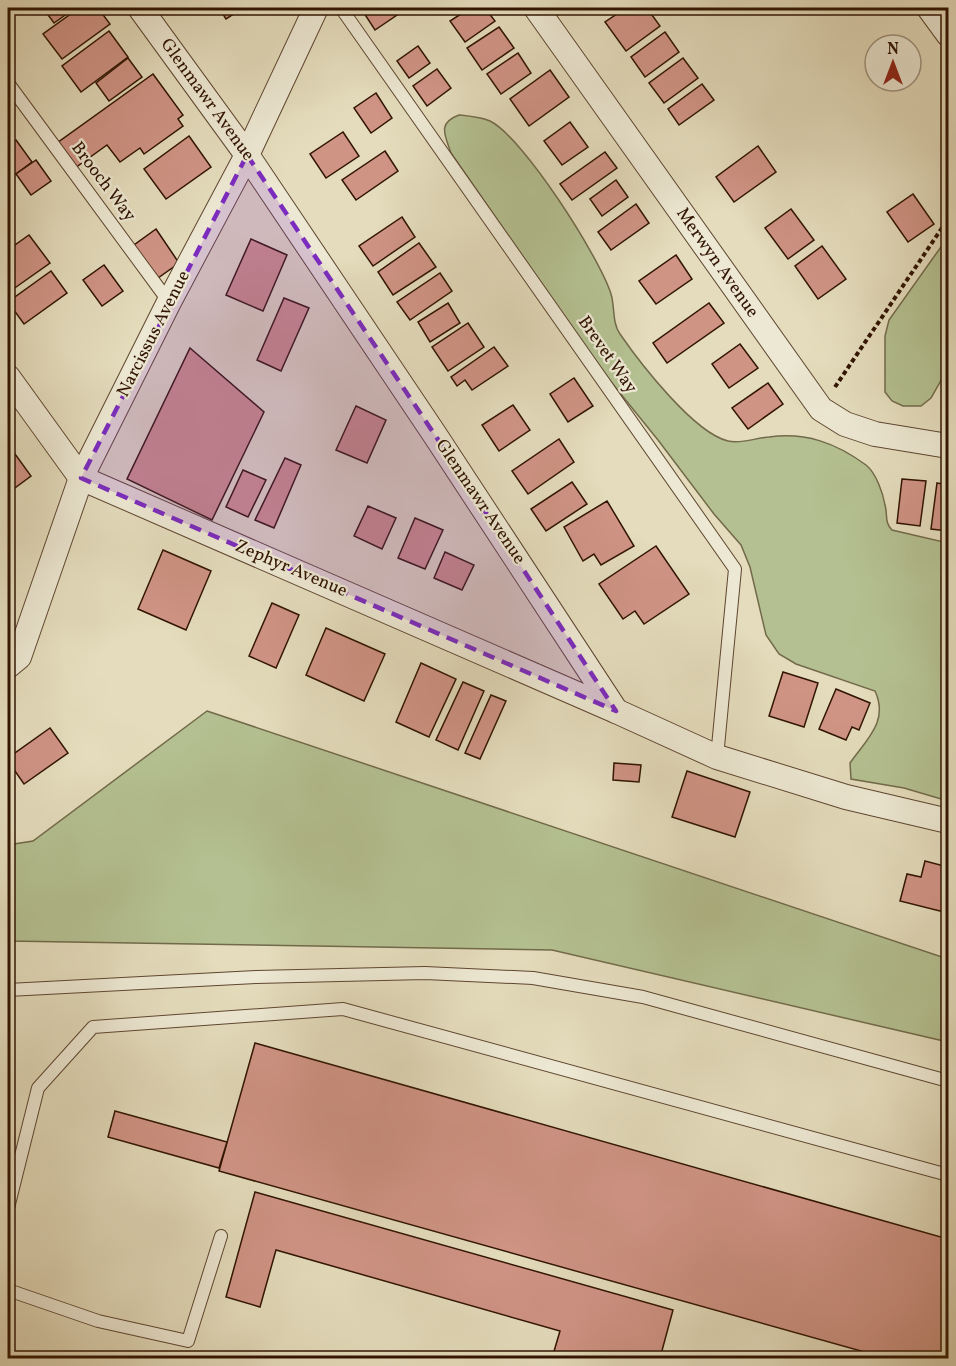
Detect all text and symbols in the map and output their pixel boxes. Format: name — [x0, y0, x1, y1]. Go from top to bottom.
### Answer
north arrow — [863, 33, 923, 93]
street label: Glenmawr Avenue — [154, 34, 260, 166]
text: N — [887, 39, 899, 61]
street label: Brooch Way — [65, 137, 141, 227]
street label: Merwyn Avenue — [670, 203, 764, 323]
street label: Narcissus Avenue — [111, 266, 197, 402]
street label: Brevet Way — [571, 311, 643, 399]
street label: Glenmawr Avenue — [429, 434, 531, 570]
street label: Zephyr Avenue — [231, 534, 351, 604]

